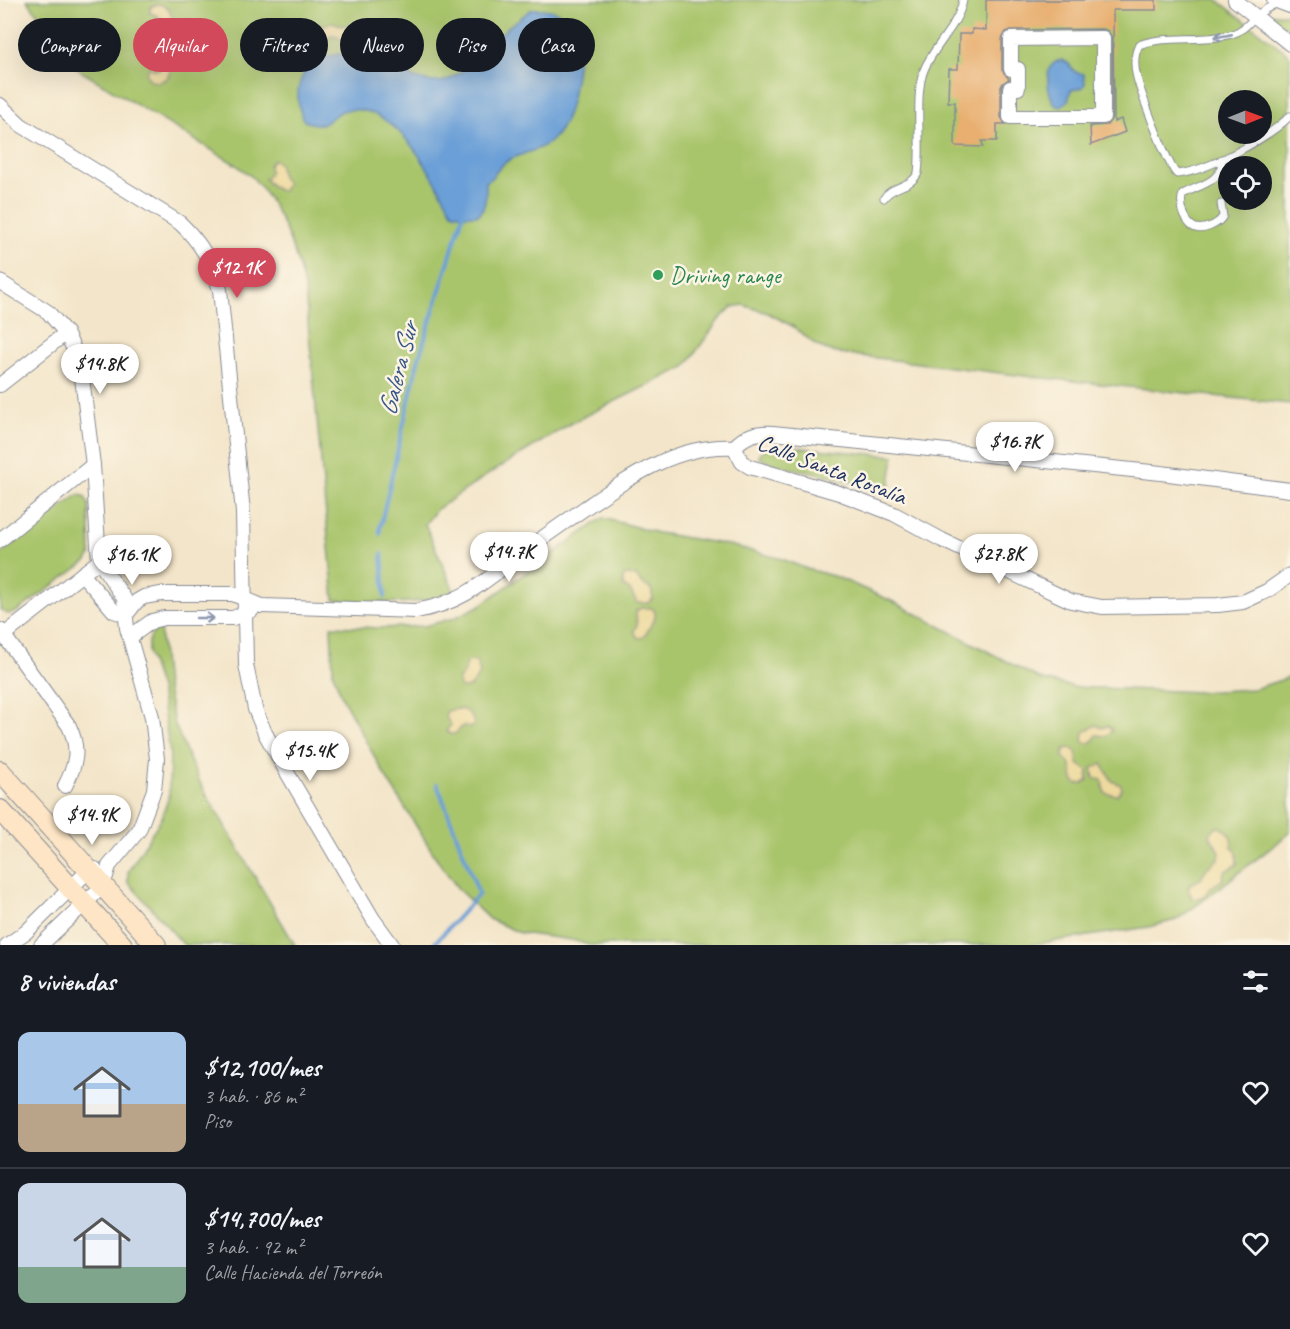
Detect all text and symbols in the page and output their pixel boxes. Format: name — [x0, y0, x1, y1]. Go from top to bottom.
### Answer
chip: Comprar — [18, 18, 121, 72]
chip: Alquilar — [133, 18, 228, 72]
chip: Filtros — [240, 18, 328, 72]
chip: Nuevo — [340, 18, 424, 72]
chip: Piso — [436, 18, 506, 72]
chip: Casa — [518, 18, 595, 72]
one-way arrow — [1213, 31, 1233, 42]
north arrow — [1218, 90, 1272, 144]
map controls — [1218, 90, 1272, 210]
button: locate — [1218, 156, 1272, 210]
pin: $12.1K — [188, 248, 286, 299]
text: $12.1K — [212, 255, 262, 280]
place label: Driving range — [670, 260, 783, 290]
marker: Driving range — [651, 268, 665, 282]
water label: Galera Sur — [371, 315, 427, 419]
pin: $14.8K — [51, 344, 149, 395]
text: $14.8K — [75, 351, 125, 376]
pin: $16.7K — [966, 422, 1064, 473]
street label: Calle Santa Rosalía — [753, 427, 912, 512]
text: $16.7K — [990, 429, 1040, 454]
pin: $14.7K — [460, 532, 558, 583]
pin: $27.8K — [950, 534, 1048, 585]
pin: $16.1K — [83, 535, 181, 586]
text: $14.7K — [484, 539, 534, 564]
text: $27.8K — [974, 541, 1024, 566]
text: $16.1K — [107, 542, 157, 567]
one-way arrow — [195, 612, 215, 624]
pin: $15.4K — [261, 731, 359, 782]
text: $15.4K — [285, 738, 335, 763]
pin: $14.9K — [43, 795, 141, 846]
text: $14.9K — [67, 802, 117, 827]
text: 8 viviendas — [18, 965, 115, 998]
icon: filters — [1239, 965, 1272, 998]
text: $12,100/mes — [204, 1051, 321, 1084]
icon: home — [66, 1056, 138, 1128]
icon: heart — [1239, 1076, 1272, 1109]
text: 3 hab. · 86 m² — [204, 1084, 302, 1109]
text: Piso — [204, 1109, 231, 1134]
text: $14,700/mes — [204, 1202, 320, 1235]
icon: home — [66, 1207, 138, 1279]
icon: heart — [1239, 1227, 1272, 1260]
text: 3 hab. · 92 m² — [204, 1235, 302, 1260]
text: Calle Hacienda del Torreón — [204, 1260, 382, 1285]

